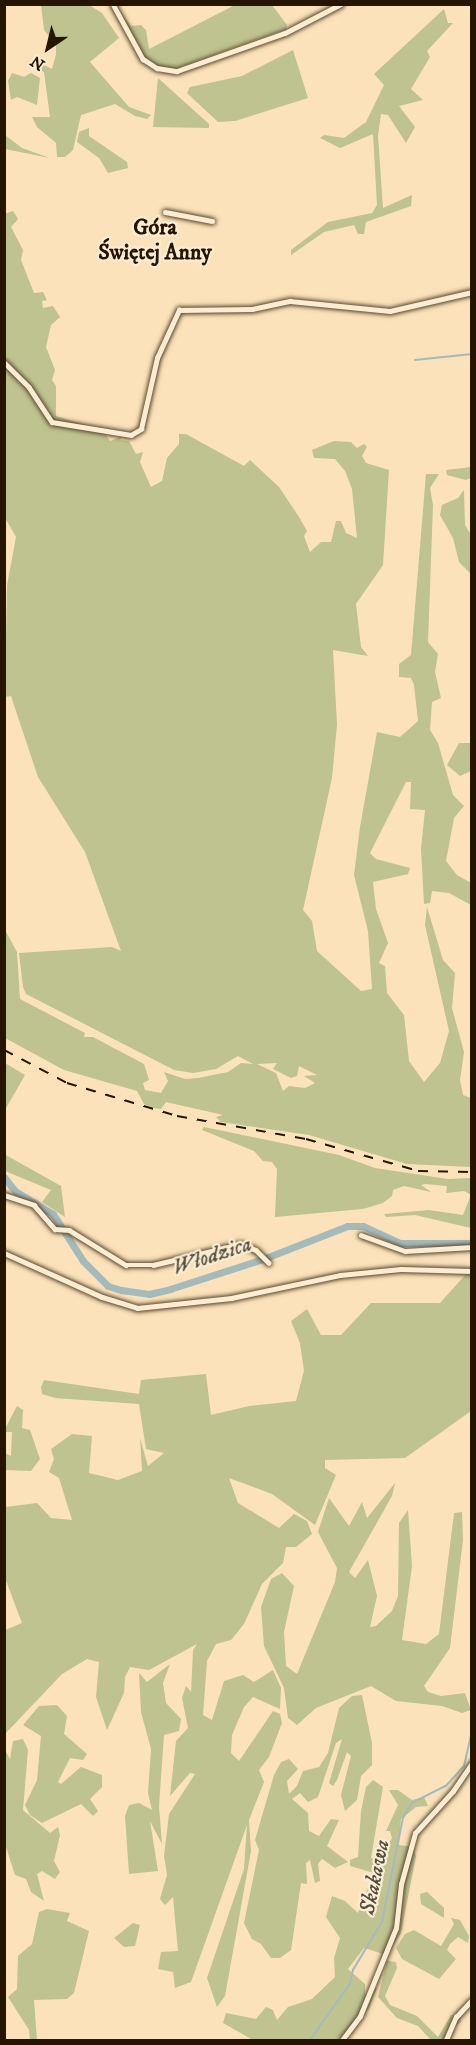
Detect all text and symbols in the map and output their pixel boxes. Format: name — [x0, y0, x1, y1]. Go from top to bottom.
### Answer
north arrow — [18, 18, 78, 78]
text: N — [27, 51, 49, 75]
district label: Góra Świętej Anny — [98, 214, 212, 266]
water label: Włodzica — [169, 1231, 255, 1281]
water label: Skakawa — [354, 1837, 396, 1917]

